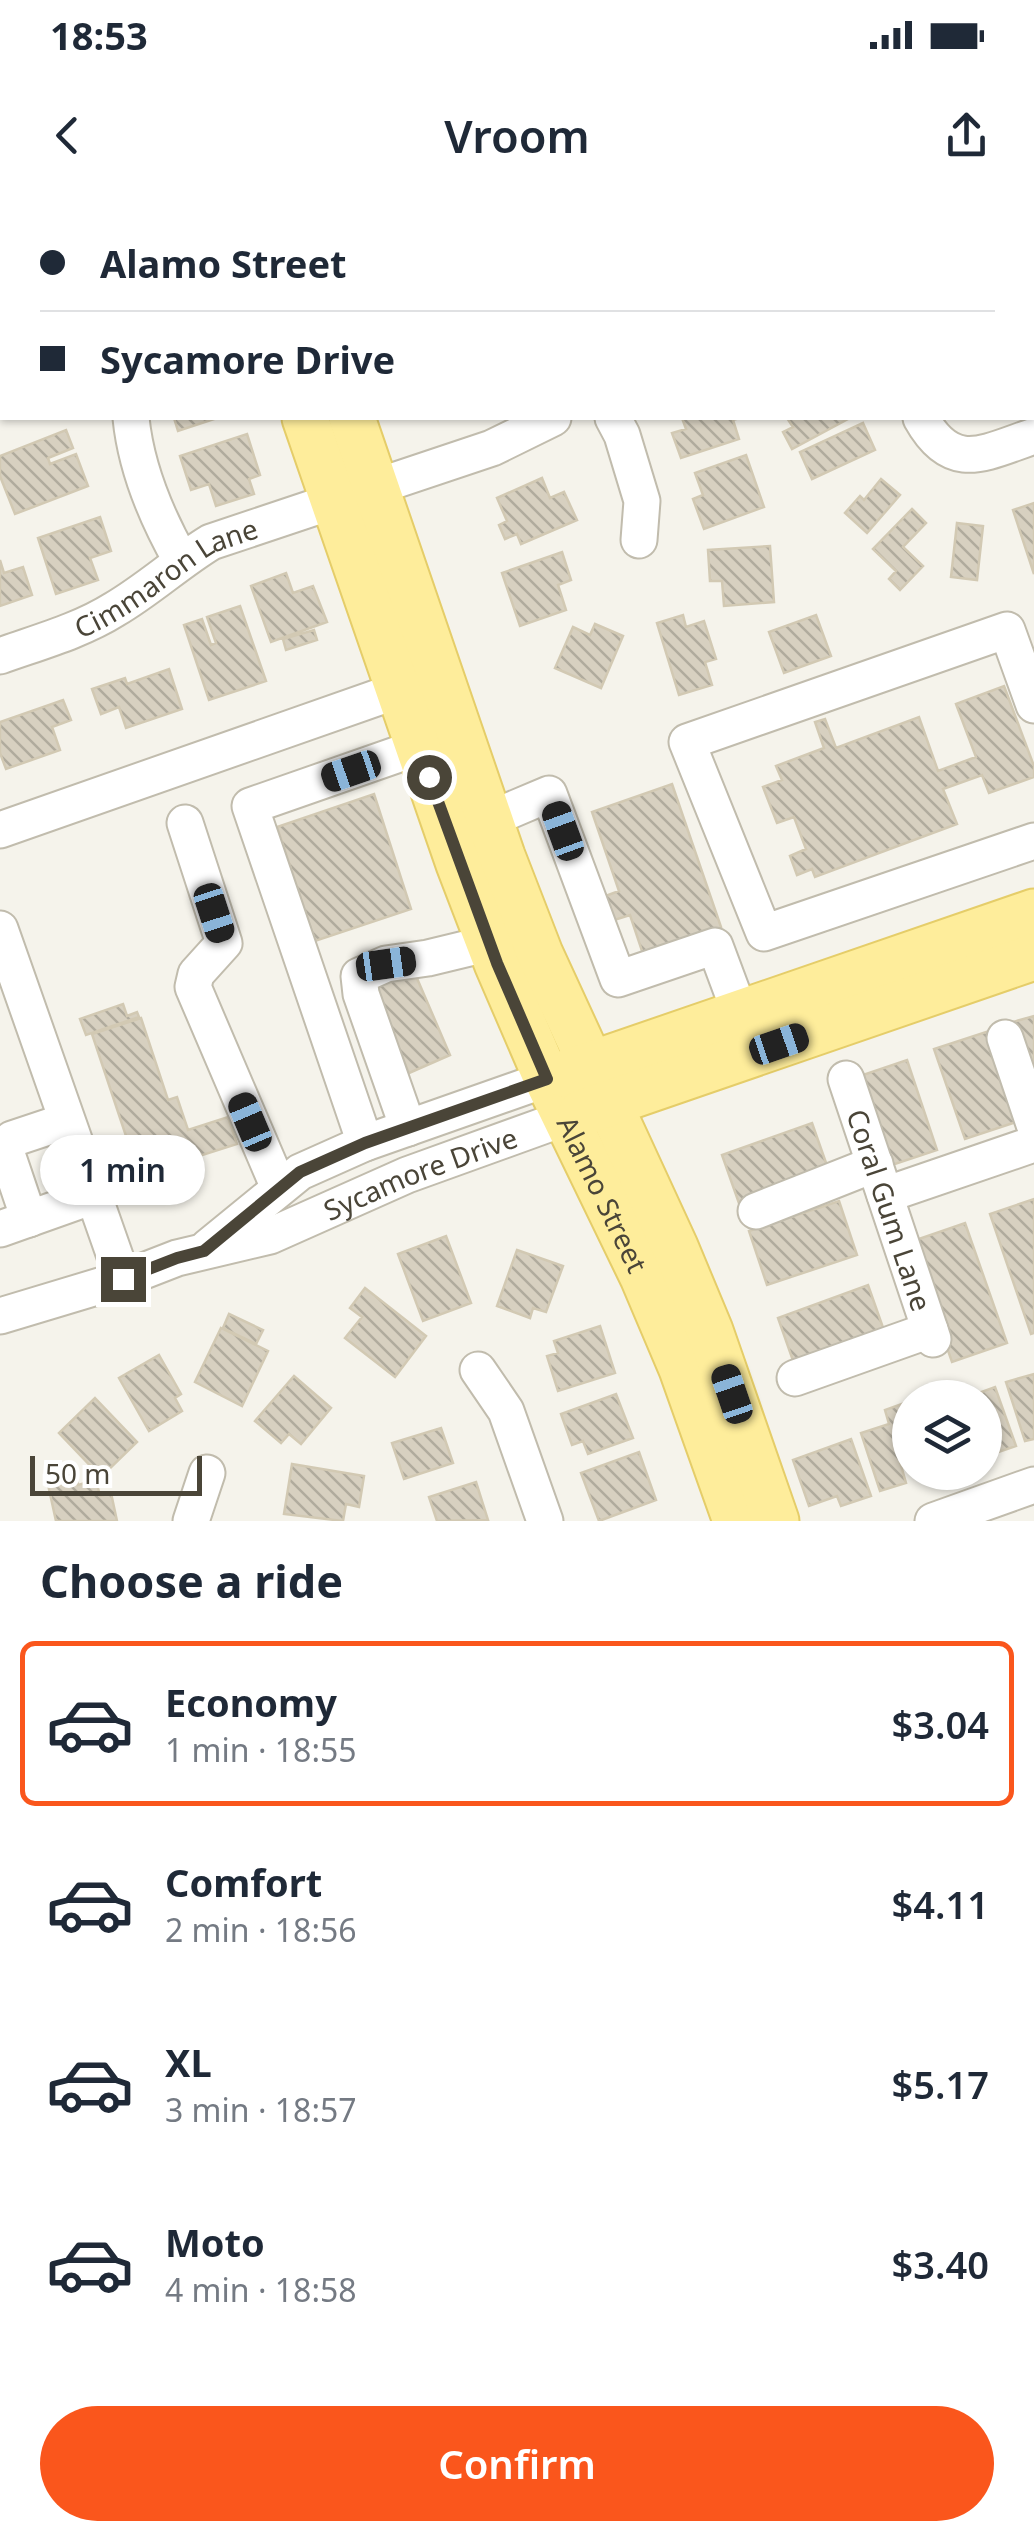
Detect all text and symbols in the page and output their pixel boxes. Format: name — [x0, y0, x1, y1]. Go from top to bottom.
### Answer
text: 18:53 — [50, 9, 148, 61]
text: Vroom — [444, 105, 590, 166]
icon: back — [40, 108, 95, 163]
icon: share — [939, 108, 994, 163]
text: Alamo Street — [100, 237, 347, 289]
text: Sycamore Drive — [100, 333, 395, 385]
street label: Cimmaron Lane — [68, 509, 262, 646]
car — [318, 747, 384, 795]
route start — [407, 755, 452, 800]
car — [539, 798, 587, 864]
car — [190, 880, 238, 946]
car — [354, 945, 418, 983]
car — [746, 1020, 812, 1068]
car — [224, 1089, 276, 1155]
street label: Coral Gum Lane — [838, 1104, 941, 1316]
street label: Alamo Street — [549, 1109, 657, 1279]
street label: Sycamore Drive — [317, 1118, 522, 1229]
callout: 1 min — [41, 1134, 206, 1204]
text: 1 min — [79, 1148, 166, 1191]
route end — [101, 1257, 146, 1302]
car — [708, 1361, 756, 1427]
map controls — [892, 1380, 1002, 1490]
button: layers — [892, 1380, 1002, 1490]
scale bar — [30, 1451, 202, 1496]
text: 50 m — [45, 1454, 111, 1492]
text: Choose a ride — [40, 1550, 343, 1611]
text: Economy — [165, 1676, 337, 1728]
icon: car — [45, 1679, 135, 1769]
text: $3.04 — [892, 1698, 989, 1750]
text: 1 min · 18:55 — [165, 1728, 357, 1771]
text: Comfort — [165, 1856, 322, 1908]
icon: car — [45, 1859, 135, 1949]
text: $4.11 — [892, 1878, 989, 1930]
text: 2 min · 18:56 — [165, 1908, 357, 1951]
text: XL — [165, 2036, 212, 2088]
icon: car — [45, 2039, 135, 2129]
text: $5.17 — [892, 2058, 989, 2110]
text: 3 min · 18:57 — [165, 2088, 357, 2131]
text: Moto — [165, 2216, 265, 2268]
icon: car — [45, 2219, 135, 2309]
text: $3.40 — [892, 2238, 989, 2290]
text: 4 min · 18:58 — [165, 2268, 357, 2311]
button: Confirm — [40, 2406, 994, 2521]

